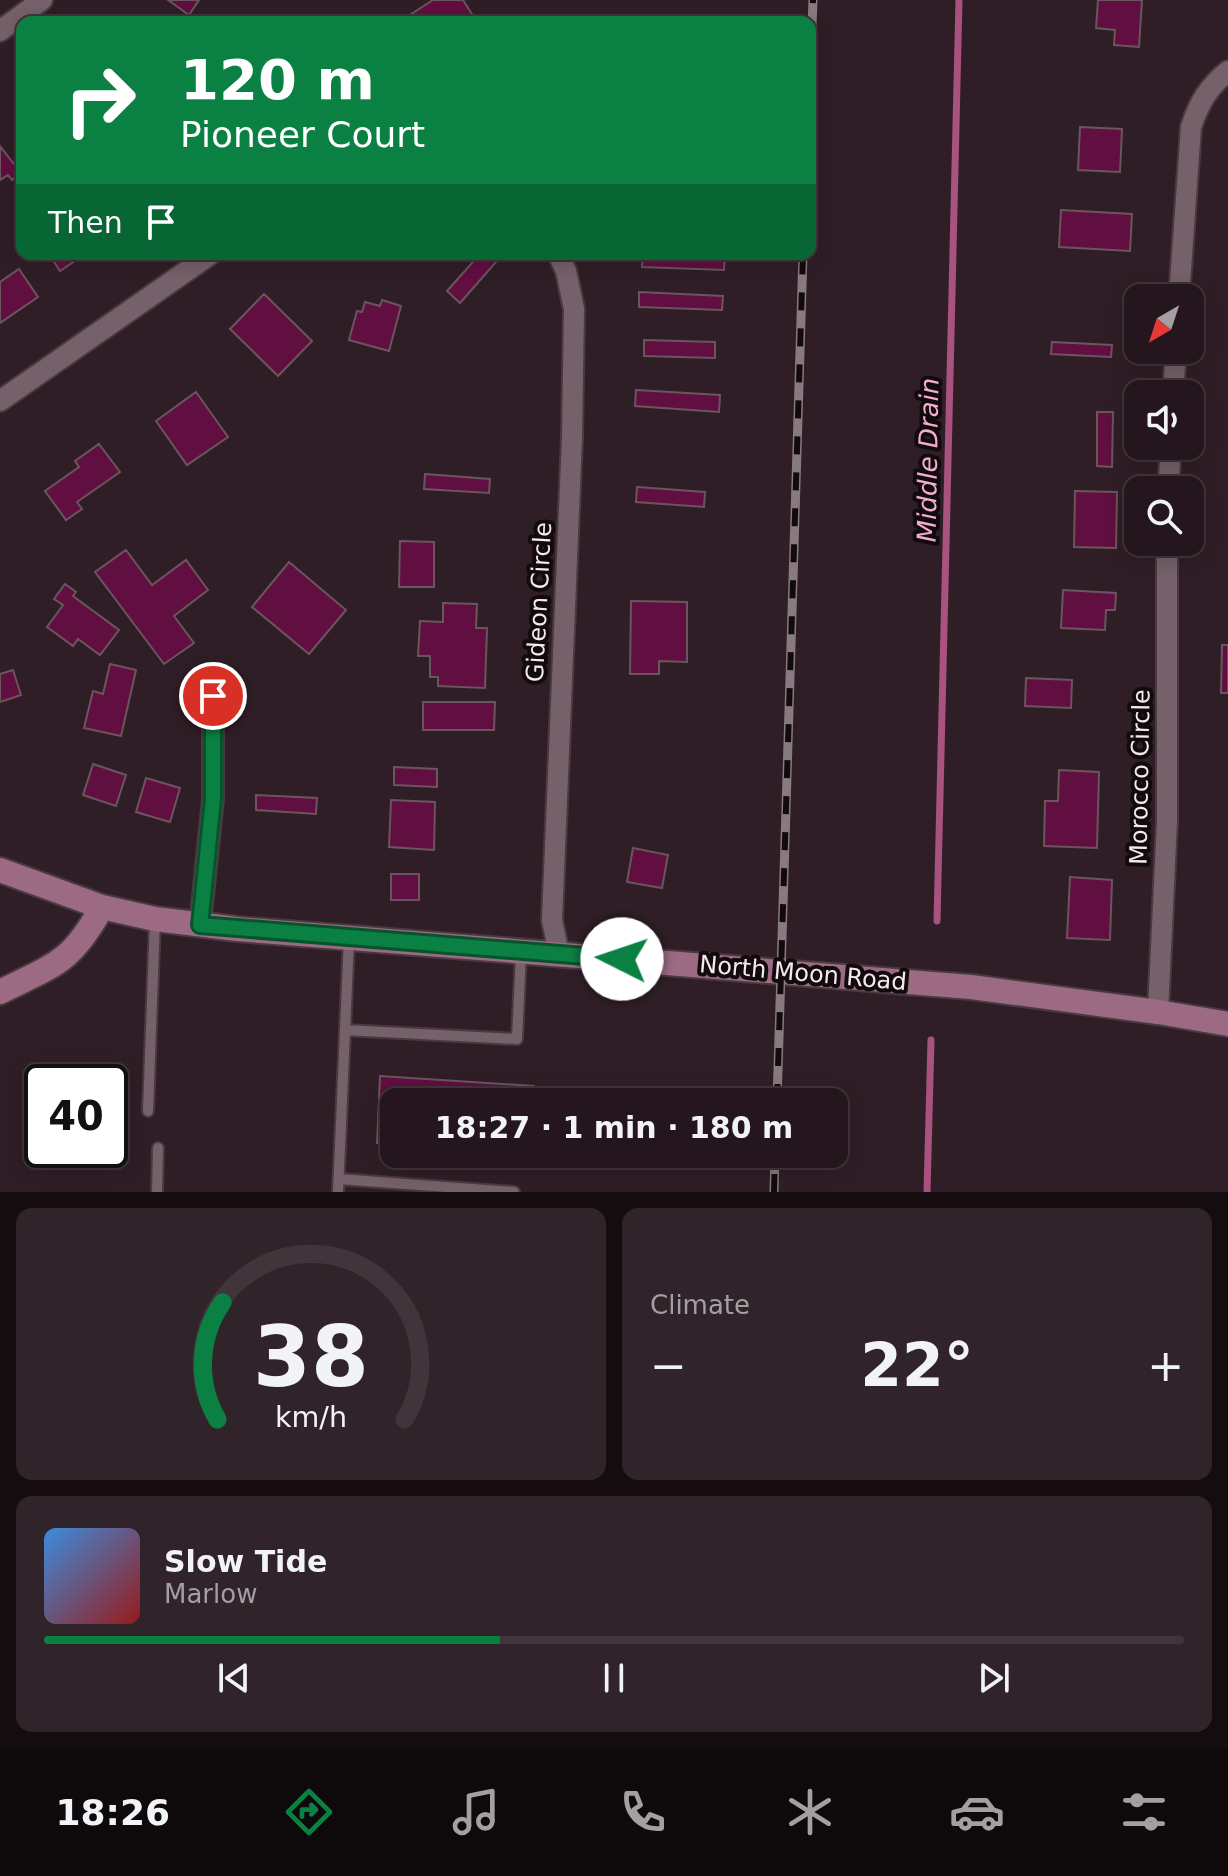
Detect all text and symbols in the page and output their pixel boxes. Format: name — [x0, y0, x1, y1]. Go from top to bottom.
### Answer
text: 120 m — [180, 47, 375, 112]
icon: right — [48, 48, 152, 152]
text: Pioneer Court — [180, 114, 425, 155]
icon: arrive — [139, 200, 183, 244]
text: Then — [48, 205, 123, 240]
north arrow — [1124, 284, 1204, 364]
map controls — [1124, 284, 1204, 556]
water label: Middle Drain — [912, 378, 944, 542]
button: sound — [1124, 380, 1204, 460]
button: search — [1124, 476, 1204, 556]
street label: Gideon Circle — [521, 521, 557, 683]
pin — [179, 662, 247, 730]
icon: arrive — [191, 674, 235, 718]
street label: Morocco Circle — [1124, 689, 1156, 865]
position arrow — [580, 917, 664, 1001]
street label: North Moon Road — [698, 950, 908, 996]
speed limit sign: 40 — [24, 1064, 128, 1168]
text: 18:27 · 1 min · 180 m — [435, 1110, 793, 1145]
text: Climate — [650, 1290, 750, 1320]
text: 38 — [253, 1309, 369, 1406]
text: 22° — [860, 1330, 974, 1400]
text: − — [650, 1340, 687, 1391]
text: + — [1147, 1340, 1184, 1391]
text: km/h — [275, 1400, 347, 1434]
text: Slow Tide — [164, 1544, 327, 1579]
text: Marlow — [164, 1579, 257, 1609]
icon: previous — [212, 1656, 256, 1700]
icon: pause — [592, 1656, 636, 1700]
icon: next — [972, 1656, 1016, 1700]
icon: directions — [281, 1784, 337, 1840]
icon: music — [448, 1784, 504, 1840]
icon: phone — [615, 1784, 671, 1840]
icon: climate — [782, 1784, 838, 1840]
icon: car — [949, 1784, 1005, 1840]
icon: filters — [1116, 1784, 1172, 1840]
text: 18:26 — [56, 1792, 170, 1833]

